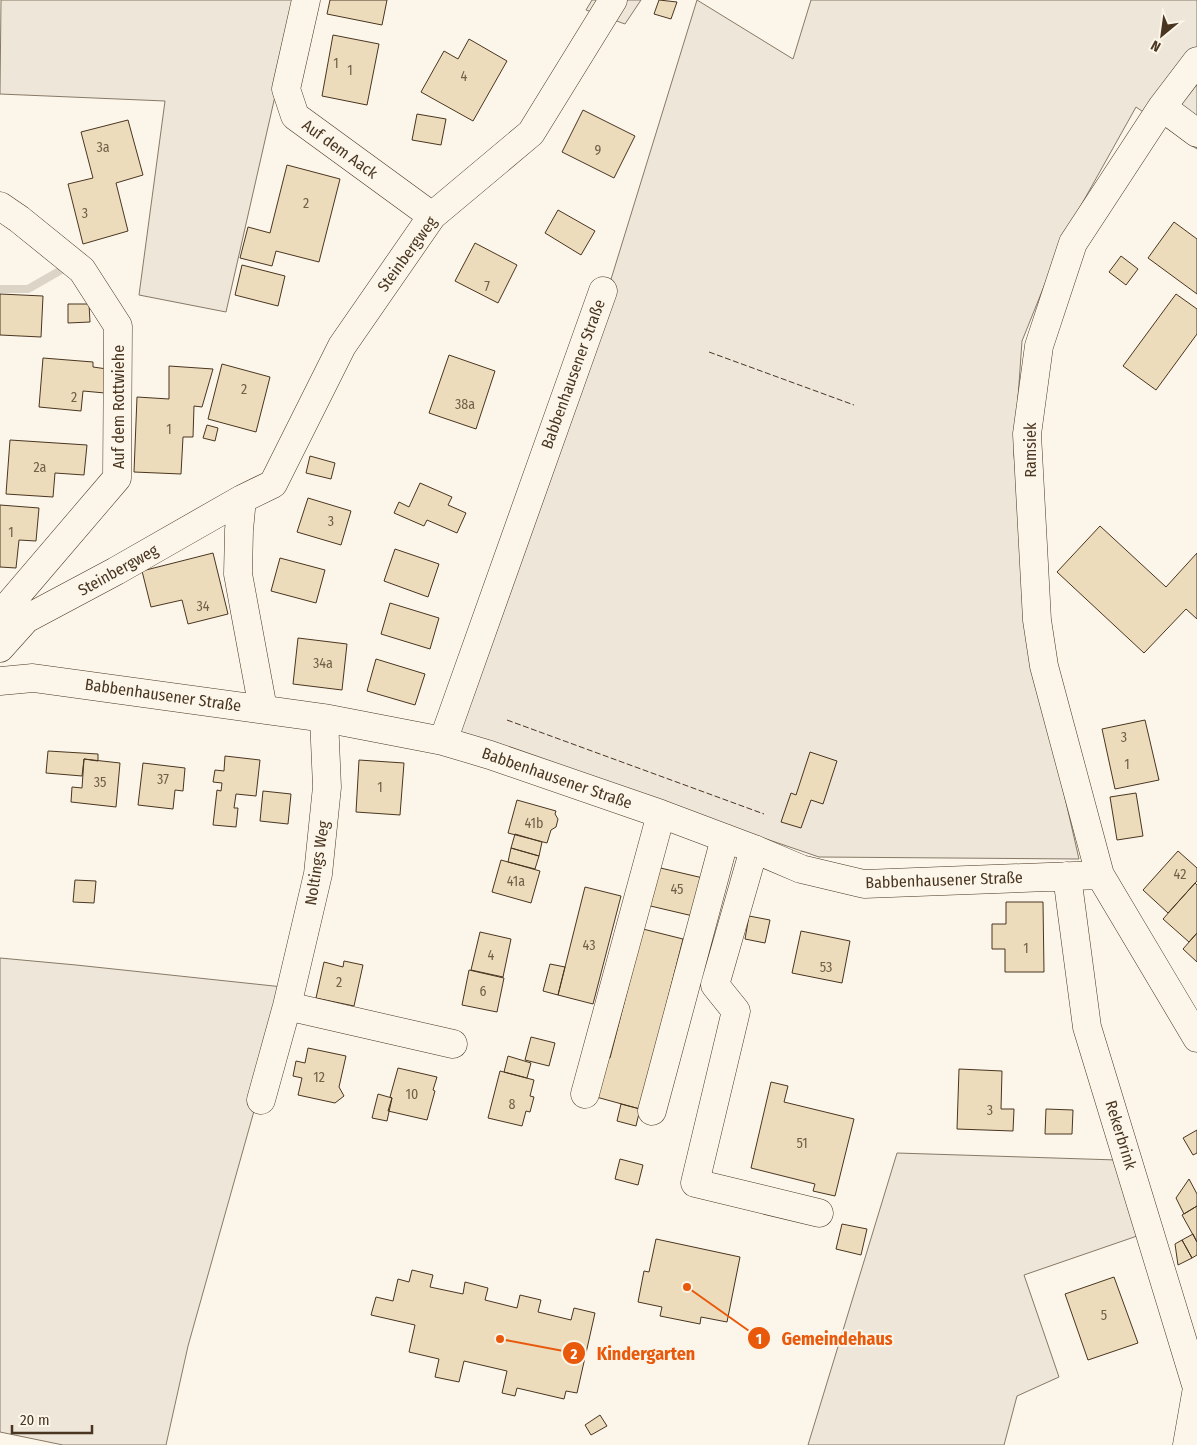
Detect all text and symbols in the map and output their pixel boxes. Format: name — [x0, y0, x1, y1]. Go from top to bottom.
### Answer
north arrow — [1137, 10, 1187, 60]
text: N — [1148, 36, 1164, 55]
house number: 1 — [333, 55, 339, 72]
house number: 1 — [347, 62, 353, 79]
house number: 4 — [461, 68, 468, 85]
street label: Auf dem Aack — [299, 115, 382, 183]
house number: 3a — [96, 139, 110, 156]
house number: 9 — [595, 142, 602, 159]
house number: 2 — [303, 195, 309, 212]
house number: 3 — [82, 205, 88, 222]
street label: Steinbergweg — [373, 212, 441, 295]
house number: 7 — [484, 278, 490, 295]
street label: Babbenhausener Straße — [537, 297, 609, 451]
street label: Auf dem Rottwiehe — [109, 345, 128, 469]
house number: 2 — [241, 381, 247, 398]
house number: 2 — [71, 389, 77, 406]
house number: 38a — [455, 396, 475, 413]
house number: 1 — [166, 421, 172, 438]
street label: Ramsiek — [1021, 422, 1040, 477]
house number: 2a — [34, 459, 47, 476]
house number: 3 — [328, 513, 334, 530]
house number: 1 — [8, 524, 14, 541]
street label: Steinbergweg — [75, 540, 162, 600]
house number: 34 — [196, 598, 210, 615]
house number: 34a — [313, 655, 333, 672]
street label: Babbenhausener Straße — [84, 675, 242, 715]
house number: 3 — [1121, 729, 1127, 746]
street label: Babbenhausener Straße — [479, 743, 635, 813]
house number: 1 — [1124, 756, 1130, 773]
house number: 37 — [157, 771, 169, 788]
house number: 35 — [94, 774, 106, 791]
house number: 1 — [377, 779, 383, 796]
house number: 41b — [525, 815, 543, 832]
street label: Noltings Weg — [301, 819, 333, 907]
house number: 42 — [1174, 866, 1186, 883]
street label: Babbenhausener Straße — [865, 868, 1023, 892]
house number: 41a — [507, 873, 525, 890]
house number: 45 — [670, 881, 684, 898]
house number: 43 — [583, 937, 595, 954]
house number: 1 — [1023, 940, 1029, 957]
house number: 4 — [488, 947, 495, 964]
house number: 53 — [820, 959, 832, 976]
house number: 2 — [336, 974, 342, 991]
house number: 6 — [480, 983, 487, 1000]
house number: 12 — [313, 1069, 325, 1086]
house number: 10 — [406, 1086, 418, 1103]
house number: 8 — [509, 1096, 516, 1113]
street label: Rekerbrink — [1102, 1098, 1141, 1172]
house number: 3 — [987, 1102, 993, 1119]
house number: 51 — [796, 1135, 808, 1152]
house number: 5 — [1101, 1307, 1107, 1324]
callout: Gemeindehaus — [746, 1322, 902, 1355]
text: Gemeindehaus — [781, 1328, 893, 1350]
text: 1 — [756, 1330, 762, 1348]
callout: Kindergarten — [562, 1337, 705, 1370]
text: Kindergarten — [597, 1343, 695, 1365]
text: 2 — [570, 1345, 578, 1363]
scale bar — [12, 1402, 92, 1434]
text: 20 m — [20, 1411, 50, 1429]

